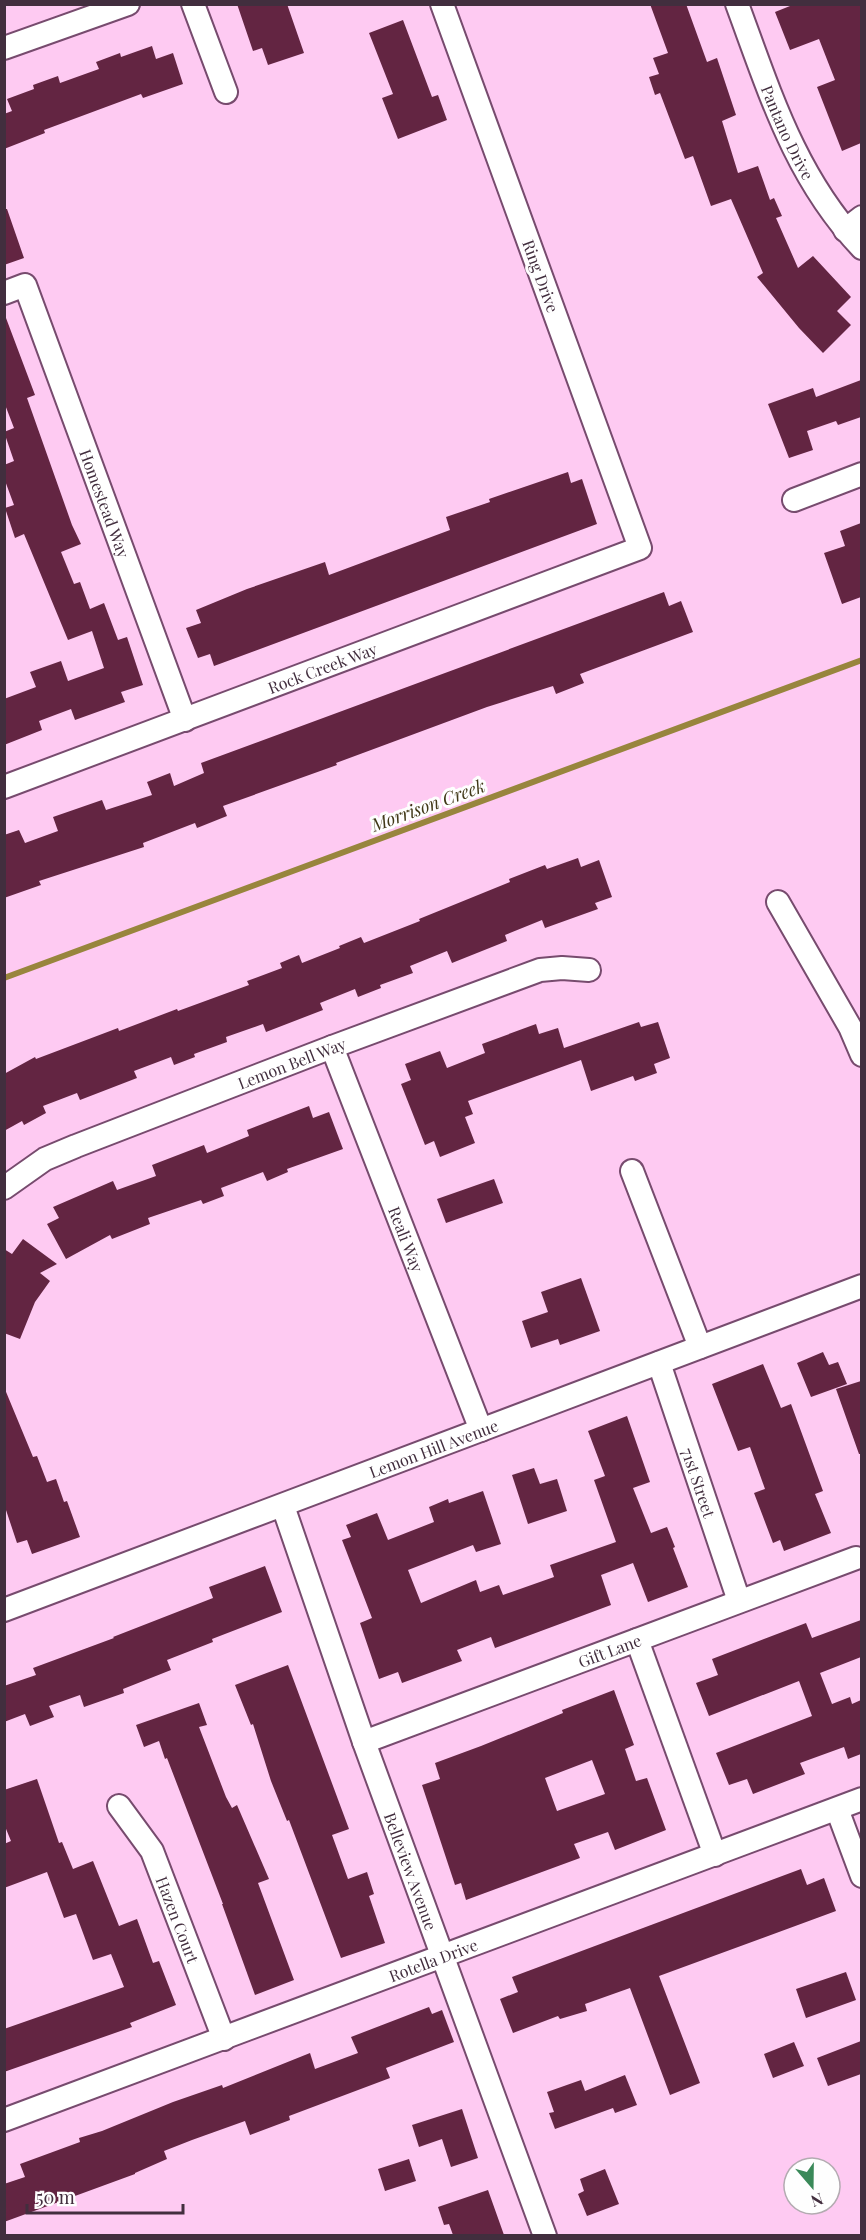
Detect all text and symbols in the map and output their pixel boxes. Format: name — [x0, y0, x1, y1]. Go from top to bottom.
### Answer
street label: Pantano Drive — [757, 82, 819, 183]
street label: Ring Drive — [518, 237, 564, 315]
street label: Homestead Way — [76, 446, 135, 560]
street label: Rock Creek Way — [265, 637, 380, 698]
water label: Morrison Creek — [367, 773, 488, 837]
street label: Lemon Bell Way — [234, 1032, 349, 1093]
street label: Reali Way — [384, 1203, 429, 1275]
street label: Lemon Hill Avenue — [366, 1414, 501, 1482]
street label: 71st Street — [678, 1445, 721, 1520]
street label: Gift Lane — [575, 1629, 644, 1672]
street label: Belleview Avenue — [380, 1809, 442, 1933]
street label: Hazen Court — [152, 1873, 204, 1966]
street label: Rotella Drive — [386, 1933, 480, 1986]
north arrow — [782, 2156, 842, 2216]
scale bar — [27, 2177, 183, 2215]
text: 50 m — [36, 2185, 75, 2209]
text: N — [808, 2189, 826, 2213]

